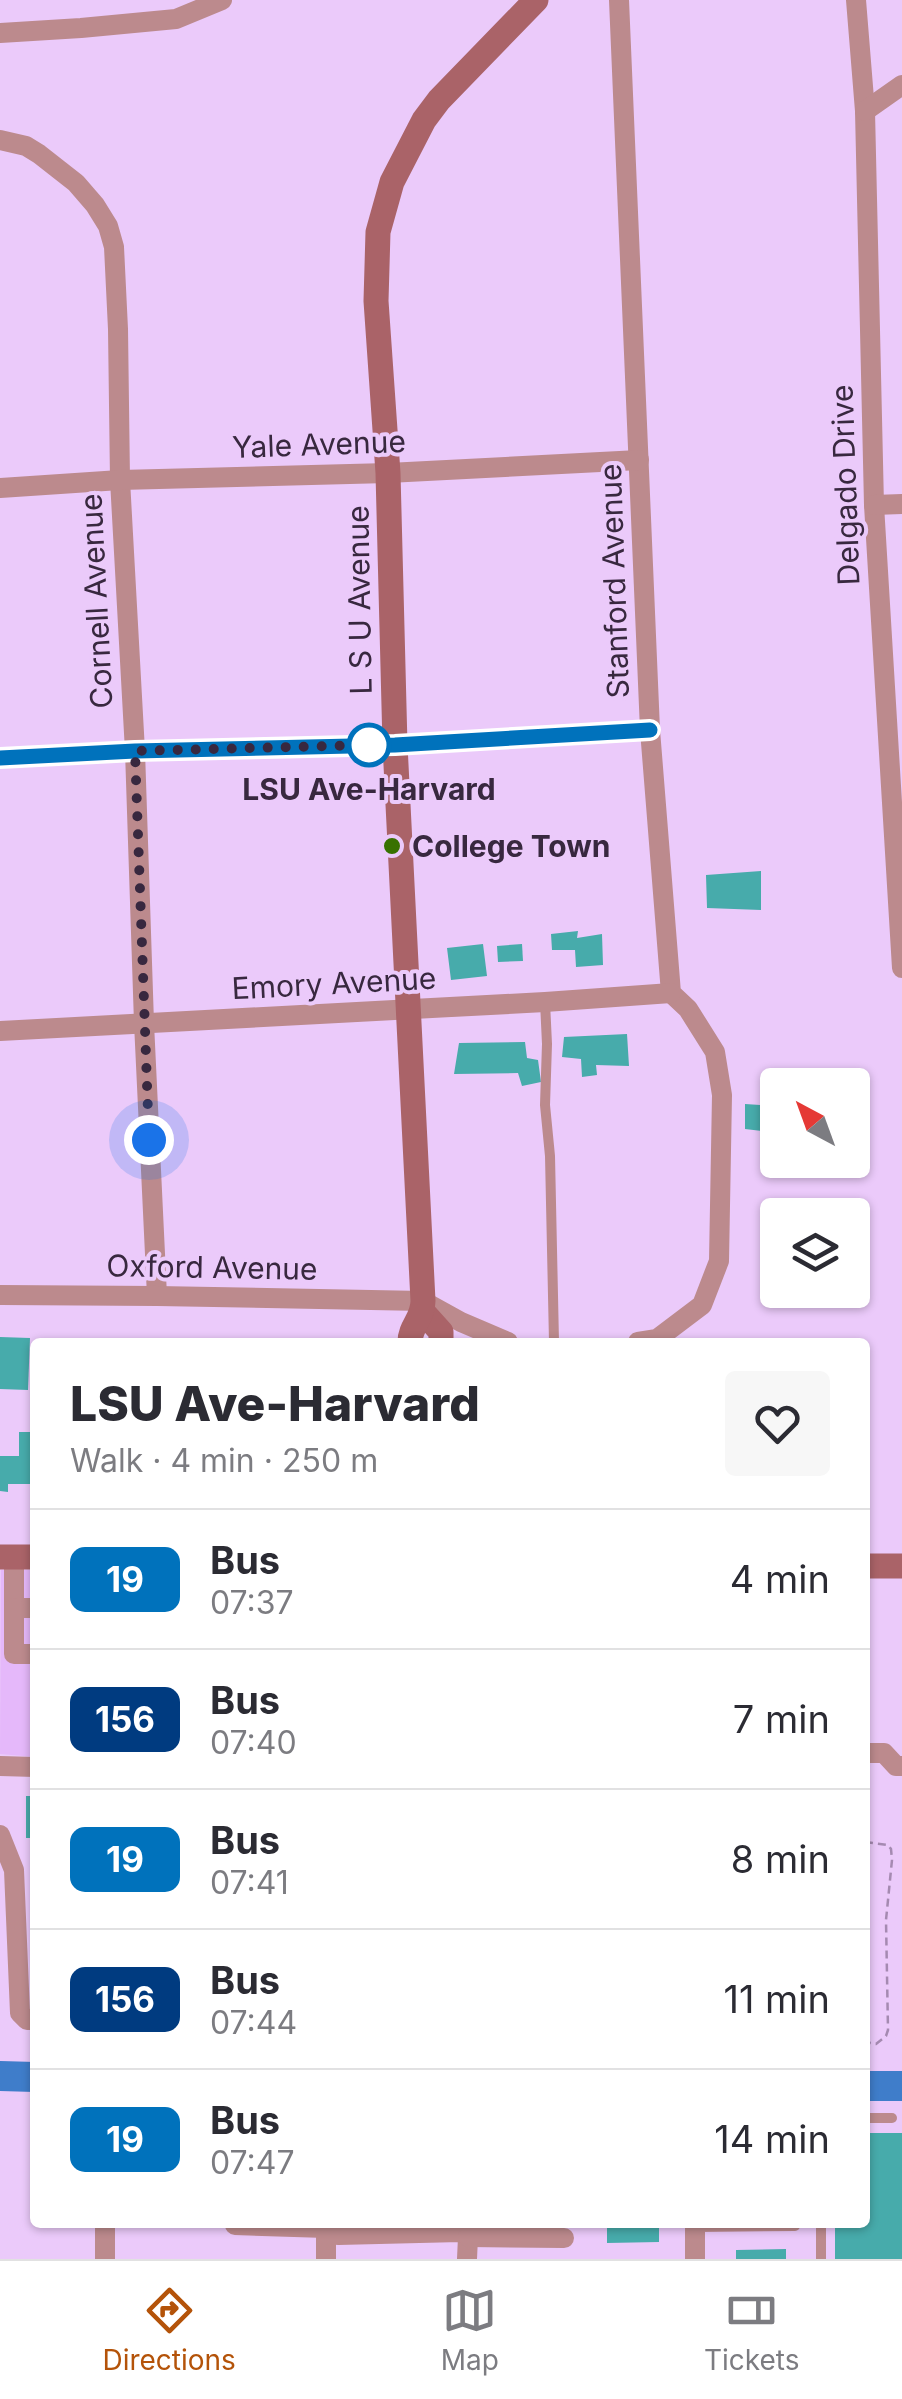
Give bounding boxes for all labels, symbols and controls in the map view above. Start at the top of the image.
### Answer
street label: Delgado Drive [824,384,866,586]
street label: Yale Avenue [232,423,406,465]
street label: Stanford Avenue [592,463,636,699]
street label: Cornell Avenue [72,493,120,709]
street label: L S U Avenue [339,505,379,695]
marker: LSU Ave-Harvard [348,724,390,766]
place label: LSU Ave-Harvard [242,771,496,807]
place label: College Town [412,828,611,864]
marker: College Town [381,835,403,857]
street label: Emory Avenue [231,960,437,1006]
north arrow [760,1068,870,1178]
map controls [760,1068,870,1308]
your location [124,1115,174,1165]
button: layers [760,1198,870,1308]
street label: Oxford Avenue [106,1247,318,1287]
button: heart [725,1371,830,1476]
text: LSU Ave-Harvard [70,1374,480,1433]
text: Walk · 4 min · 250 m [70,1441,378,1480]
text: Bus [210,1537,280,1583]
text: 4 min [730,1556,830,1602]
text: 19 [106,1558,144,1600]
text: 07:37 [210,1583,294,1622]
text: Bus [210,1677,280,1723]
text: 7 min [733,1696,830,1742]
text: 156 [95,1698,155,1740]
text: 07:40 [210,1723,297,1762]
text: Bus [210,1817,280,1863]
text: 8 min [731,1836,830,1882]
text: 19 [106,1838,144,1880]
text: 07:41 [210,1863,289,1902]
text: Bus [210,1957,280,2003]
text: 11 min [723,1976,830,2022]
text: 156 [95,1978,155,2020]
text: 07:44 [210,2003,297,2042]
text: Bus [210,2097,280,2143]
text: 14 min [714,2116,830,2162]
text: 19 [106,2118,144,2160]
text: 07:47 [210,2143,295,2182]
tab: Directions [102,2283,236,2377]
tab: Map [441,2283,499,2377]
tab: Tickets [704,2283,800,2377]

